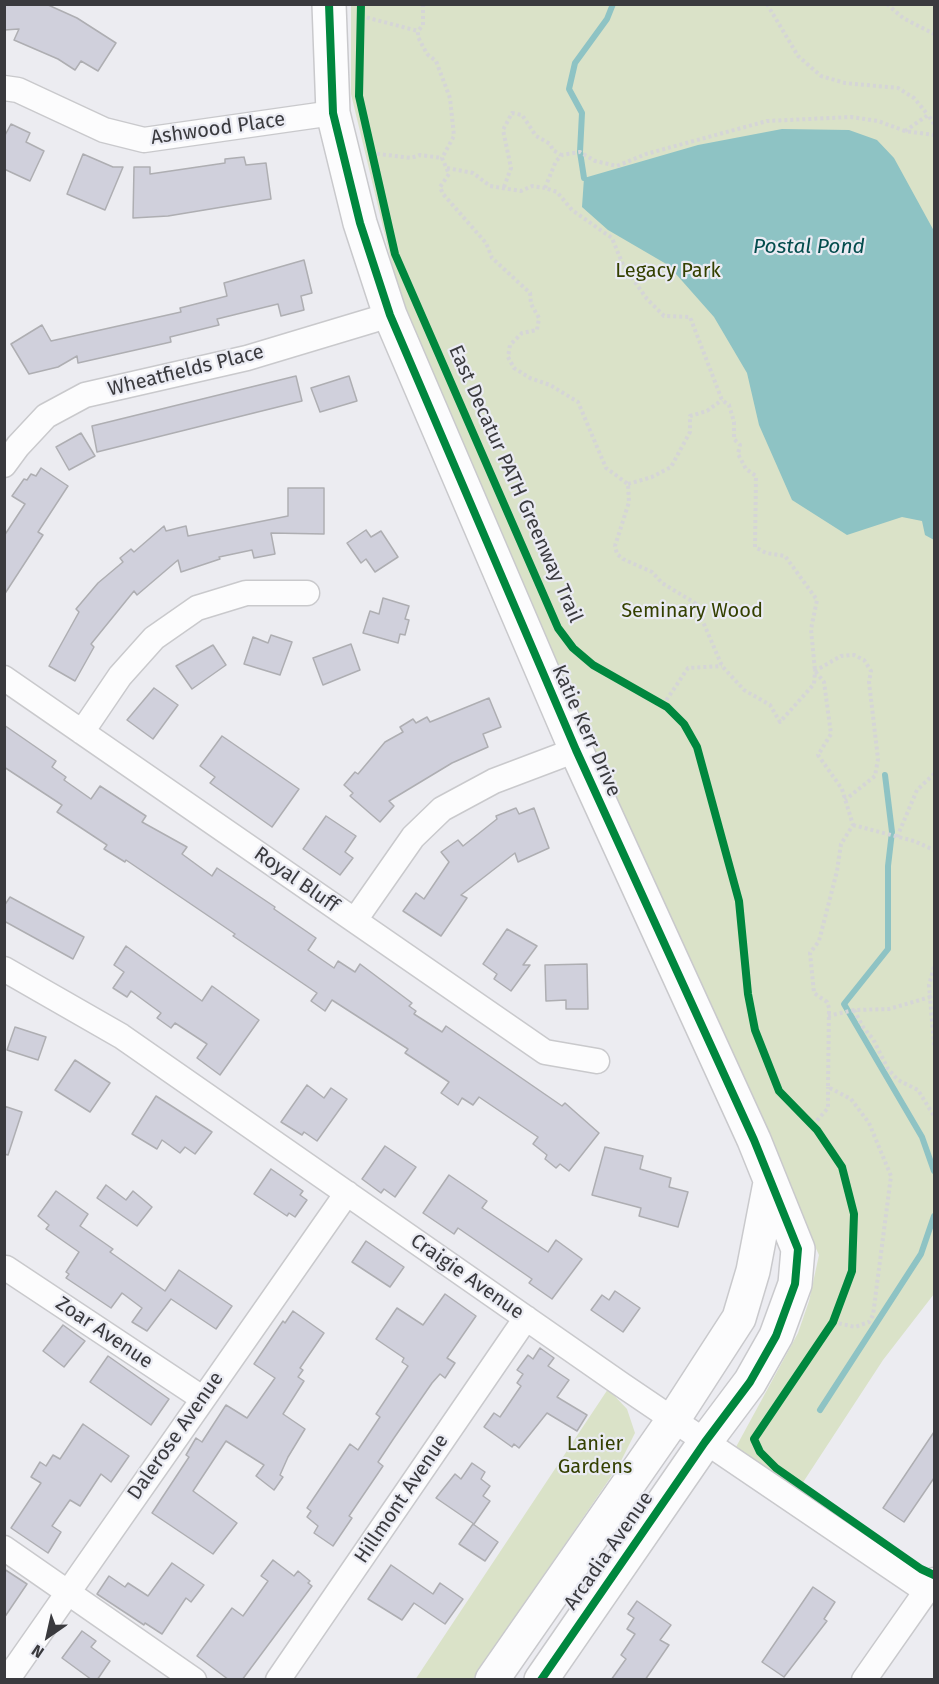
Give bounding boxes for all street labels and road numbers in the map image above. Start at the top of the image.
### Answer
street label: Ashwood Place [149,108,287,150]
street label: Wheatfields Place [106,340,266,402]
street label: East Decatur PATH Greenway Trail [443,342,587,626]
street label: Katie Kerr Drive [546,661,626,801]
street label: Royal Bluff [249,842,343,918]
street label: Craigie Avenue [406,1229,528,1325]
street label: Zoar Avenue [51,1292,157,1374]
street label: Dalerose Avenue [123,1367,229,1505]
street label: Hillmont Avenue [350,1430,454,1568]
street label: Arcadia Avenue [559,1487,659,1615]

